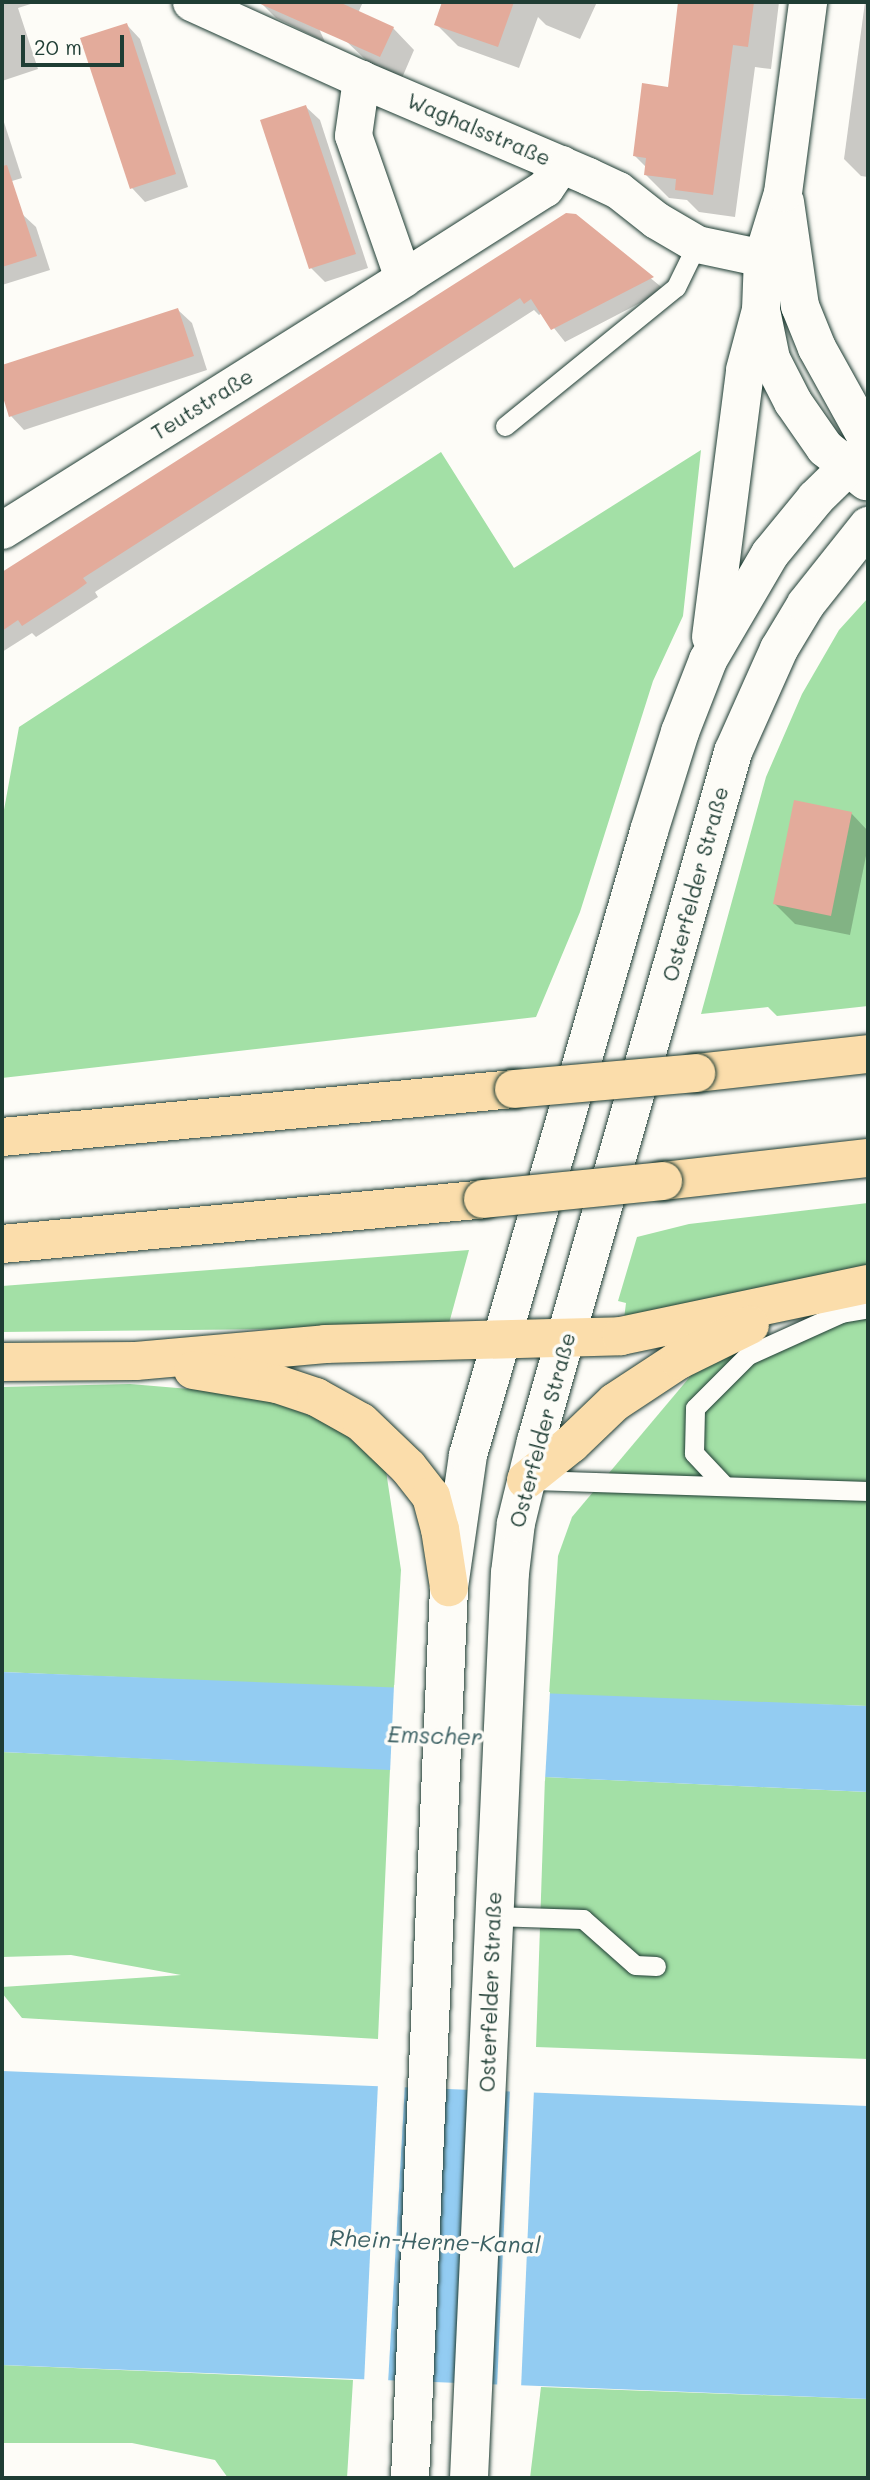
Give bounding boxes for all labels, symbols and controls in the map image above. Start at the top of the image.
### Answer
scale bar [24,21,128,65]
text: 20 m [34,33,82,60]
street label: Waghalsstraße [403,87,555,171]
street label: Teutstraße [147,363,257,445]
street label: Osterfelder Straße [657,784,733,984]
street label: Osterfelder Straße [504,1330,580,1530]
water label: Emscher [387,1720,483,1750]
street label: Osterfelder Straße [474,1891,506,2093]
water label: Rhein-Herne-Kanal [329,2224,541,2258]

